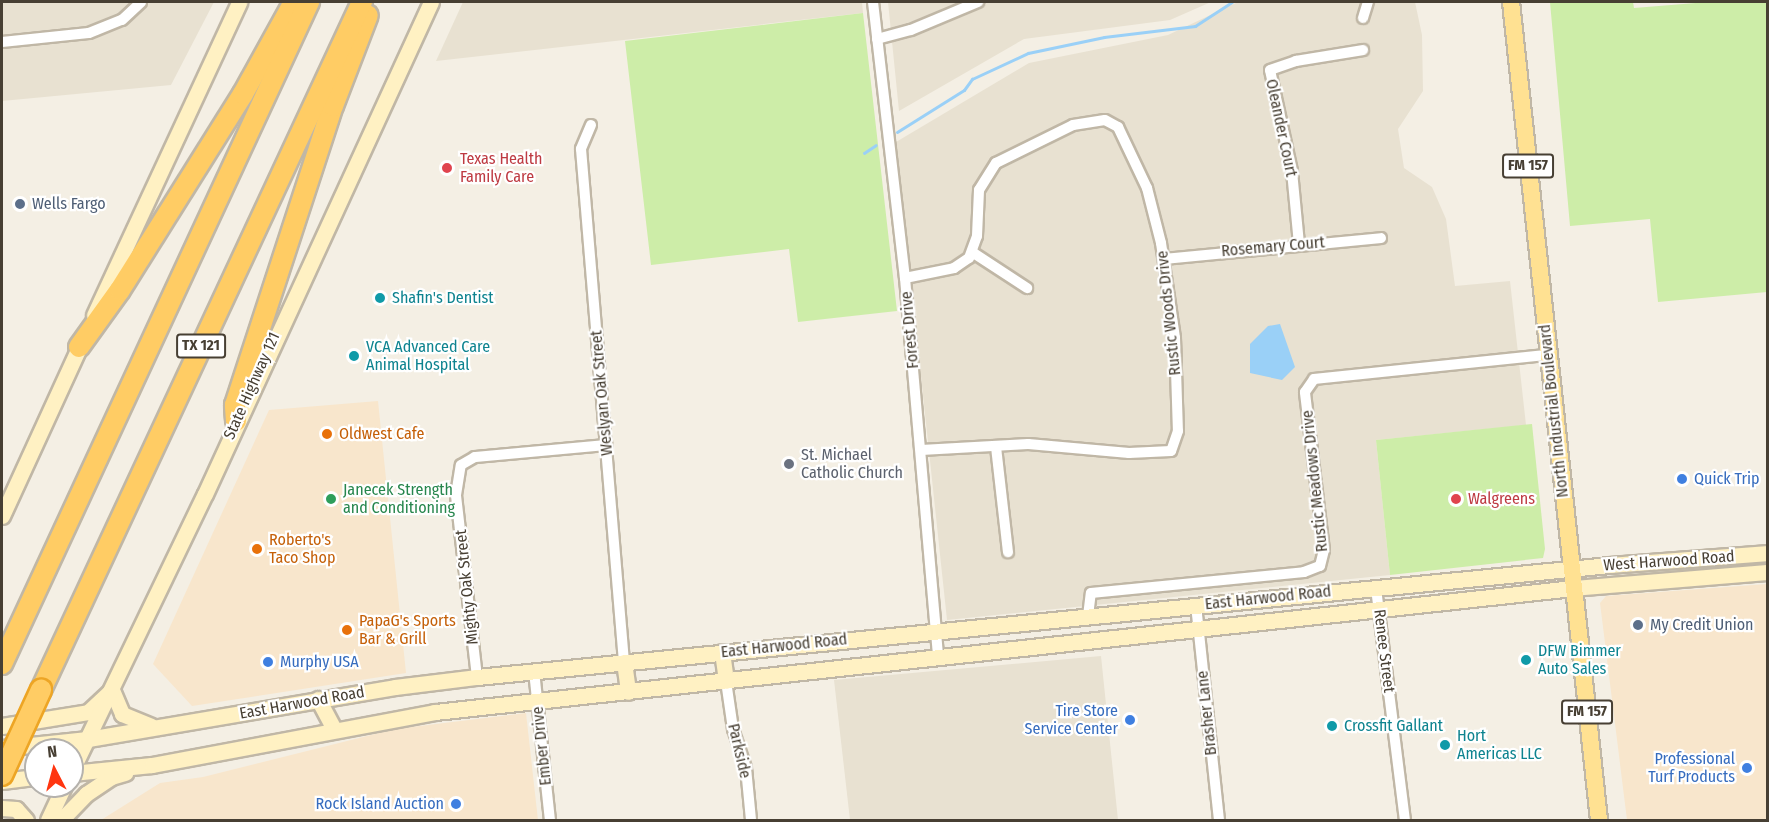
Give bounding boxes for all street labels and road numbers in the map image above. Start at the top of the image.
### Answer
street label: Oleander Court [1261,77,1301,179]
road number: FM 157 [1501,154,1555,178]
street label: Rosemary Court [1221,233,1325,261]
street label: Rustic Woods Drive [1153,250,1185,376]
street label: Forest Drive [897,291,923,369]
street label: North Industrial Boulevard [1535,323,1573,499]
street label: State Highway 121 [220,329,284,443]
street label: Weslyan Oak Street [587,329,617,457]
road number: TX 121 [176,334,226,358]
street label: Rustic Meadows Drive [1298,409,1332,553]
street label: Mighty Oak Street [451,528,483,646]
street label: West Harwood Road [1603,547,1735,575]
street label: East Harwood Road [1204,582,1332,614]
street label: Renee Street [1369,608,1399,694]
street label: East Harwood Road [720,630,848,662]
street label: Brasher Lane [1193,670,1221,756]
street label: East Harwood Road [238,683,366,723]
road number: FM 157 [1560,700,1614,724]
street label: Ember Drive [528,706,556,786]
street label: Parkside [723,722,755,780]

